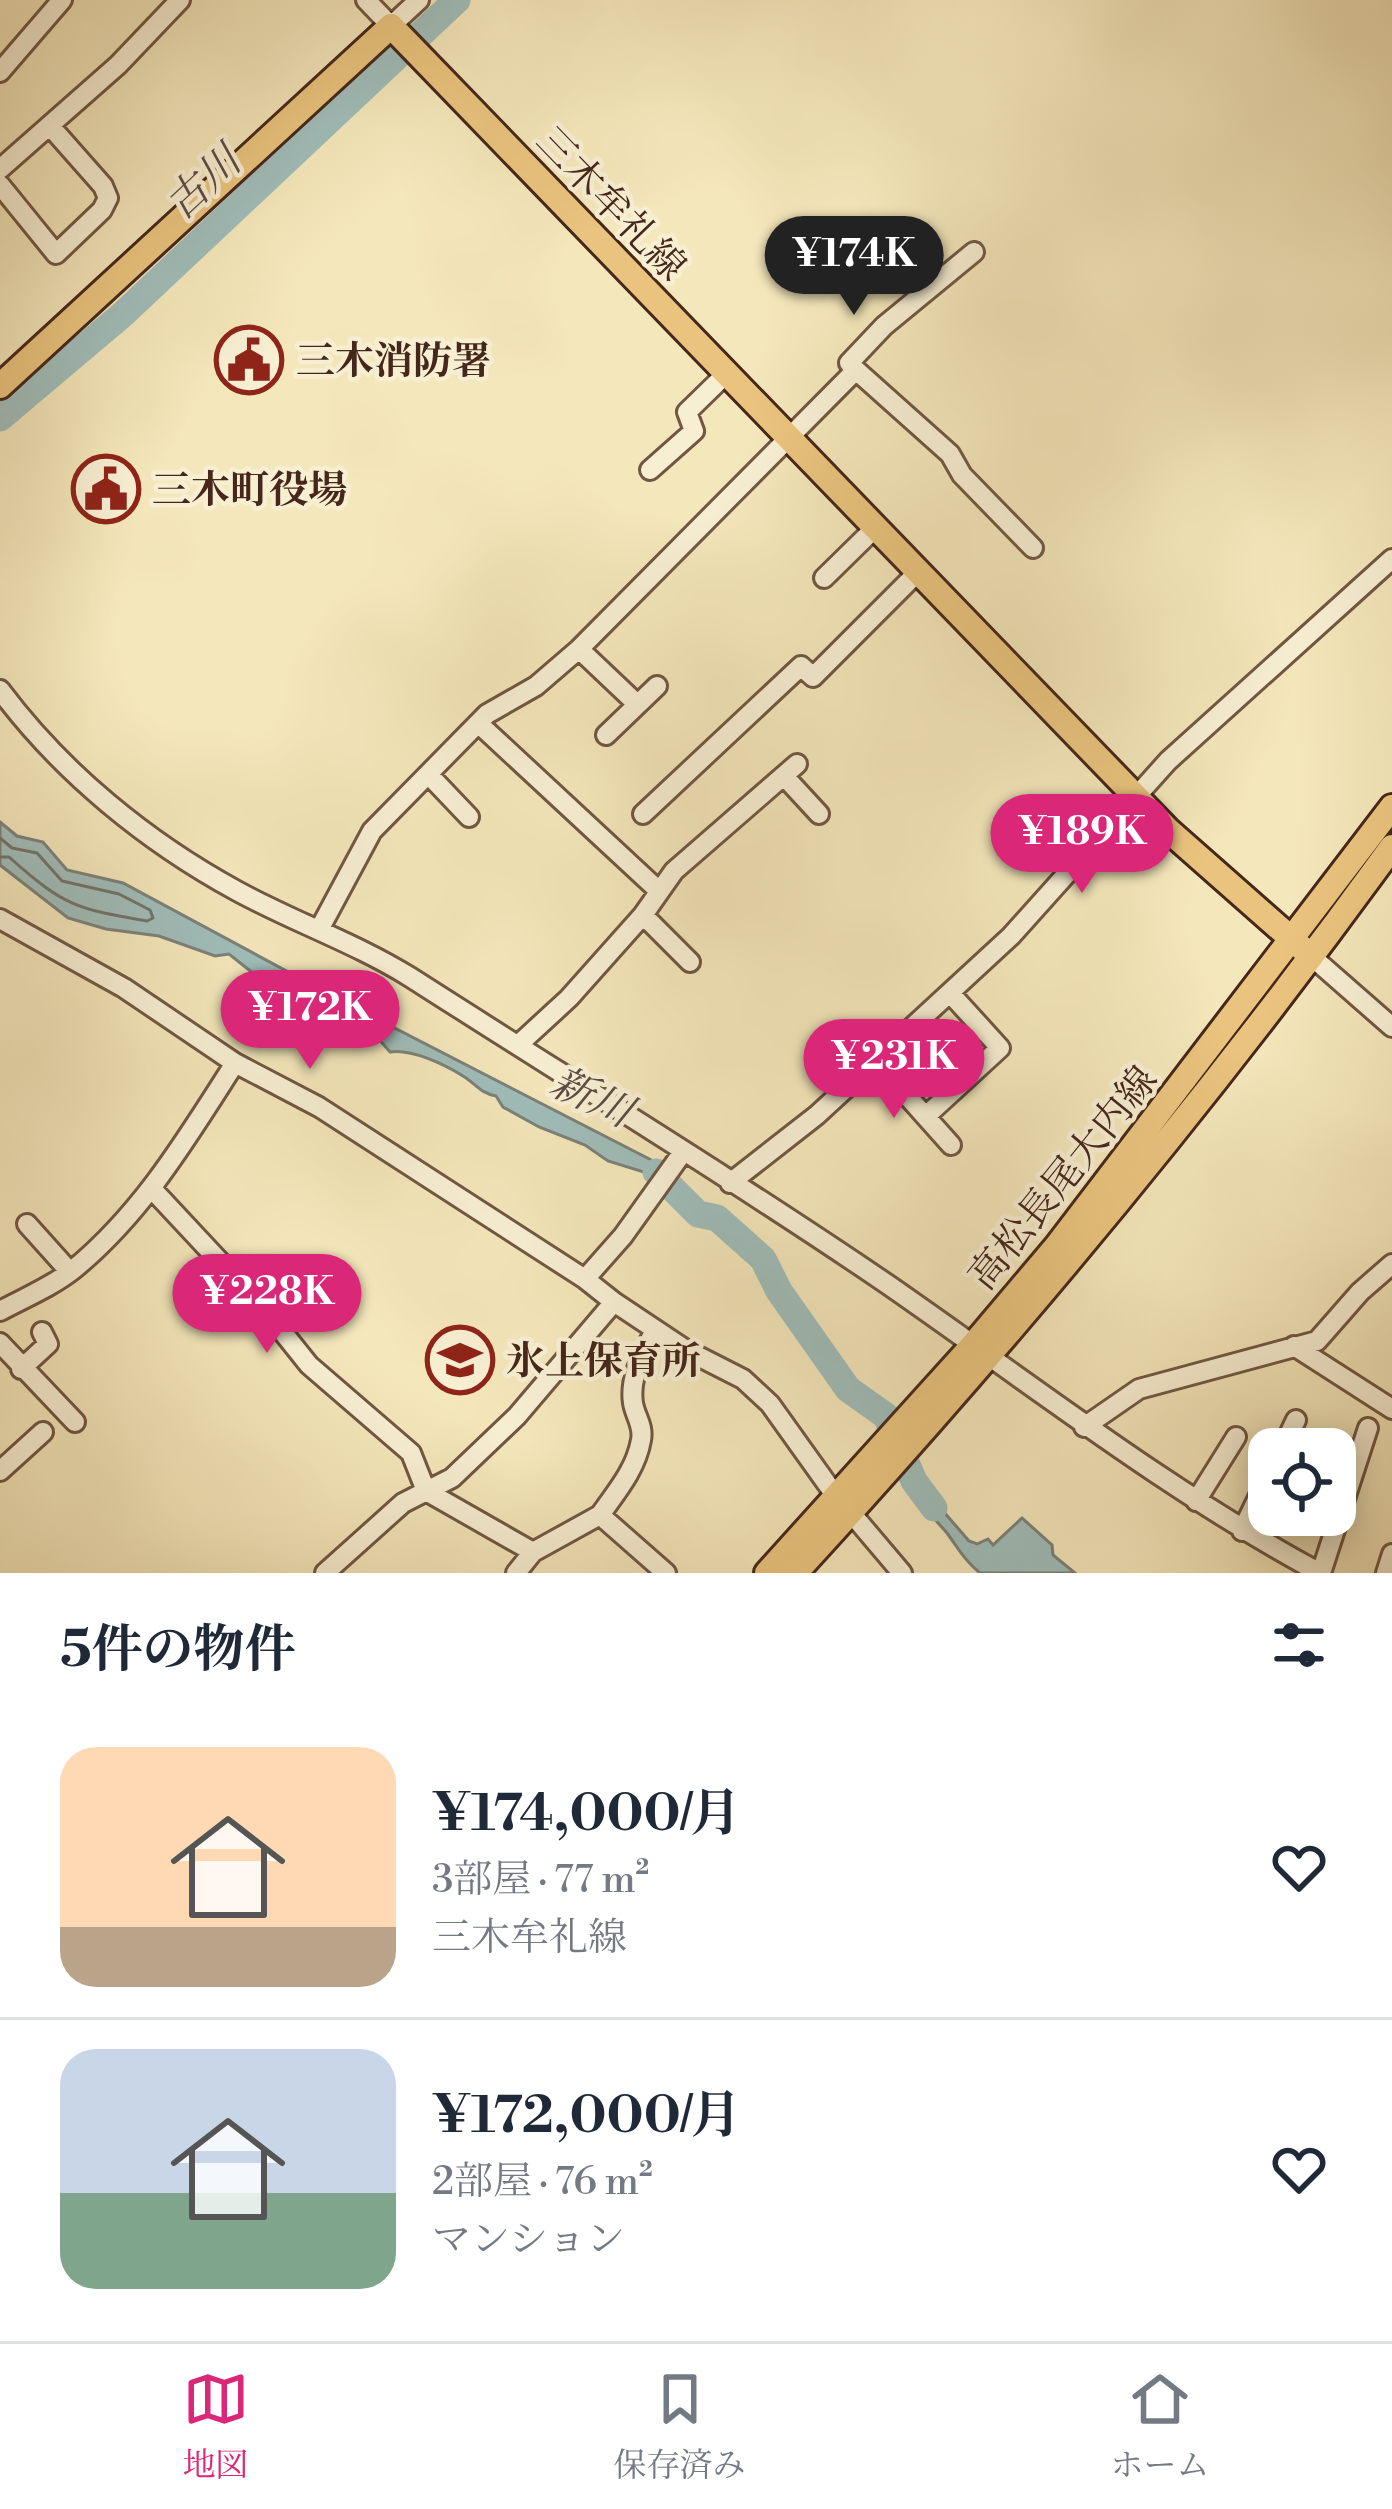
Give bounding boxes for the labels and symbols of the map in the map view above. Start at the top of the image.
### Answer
street label: 三木牟礼線 [525,118,696,292]
water label: 古川 [155,133,255,232]
pin: ¥174K [770,216,938,318]
public building icon: 三木消防署 [214,325,284,395]
place label: 三木消防署 [296,338,491,387]
public building icon: 三木町役場 [71,454,141,524]
place label: 三木町役場 [152,467,347,516]
pin: ¥189K [998,794,1166,896]
pin: ¥172K [226,970,394,1072]
pin: ¥231K [810,1019,978,1121]
water label: 新川 [542,1056,644,1142]
street label: 高松長尾大内線 [959,1057,1169,1300]
pin: ¥228K [183,1254,351,1356]
school or university icon: 氷上保育所 [425,1325,495,1395]
place label: 氷上保育所 [506,1338,701,1387]

